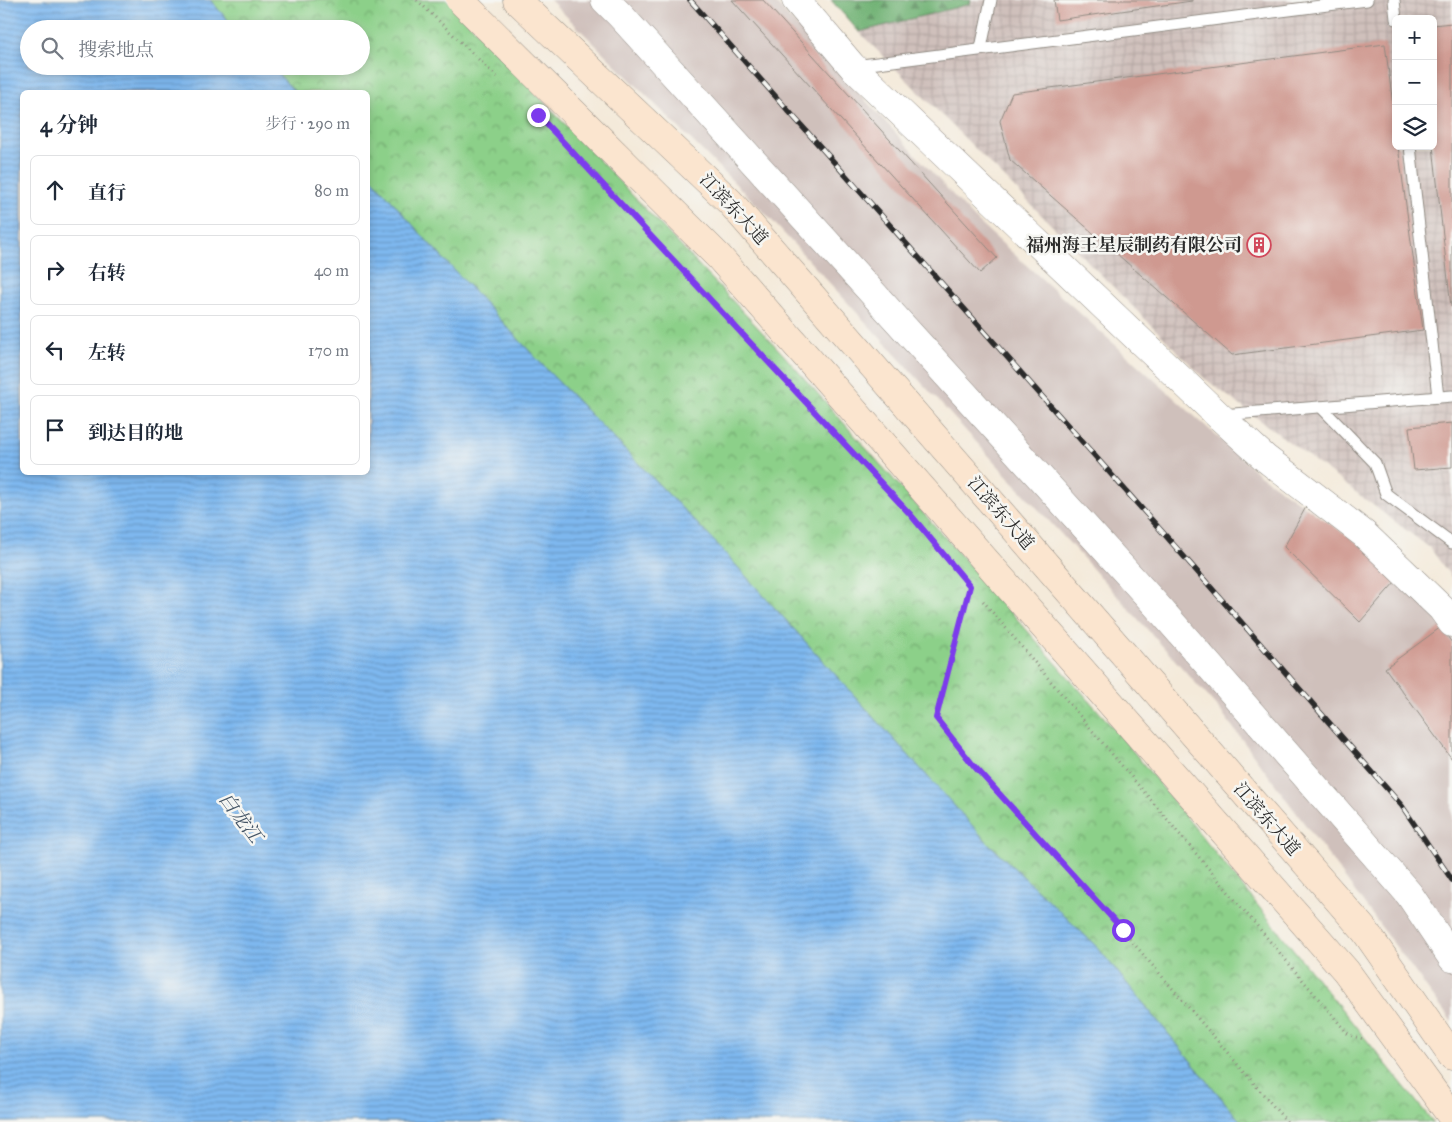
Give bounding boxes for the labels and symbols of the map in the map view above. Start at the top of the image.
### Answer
route end [527,104,550,127]
street label: 江滨东大道 [695,169,773,249]
building icon: 福州海王星辰制药有限公司 [1246,232,1272,258]
place label: 福州海王星辰制药有限公司 [1026,234,1242,256]
street label: 江滨东大道 [963,472,1039,554]
street label: 江滨东大道 [1229,778,1305,860]
water label: 白龙江 [214,788,269,849]
route start [1112,919,1135,942]

